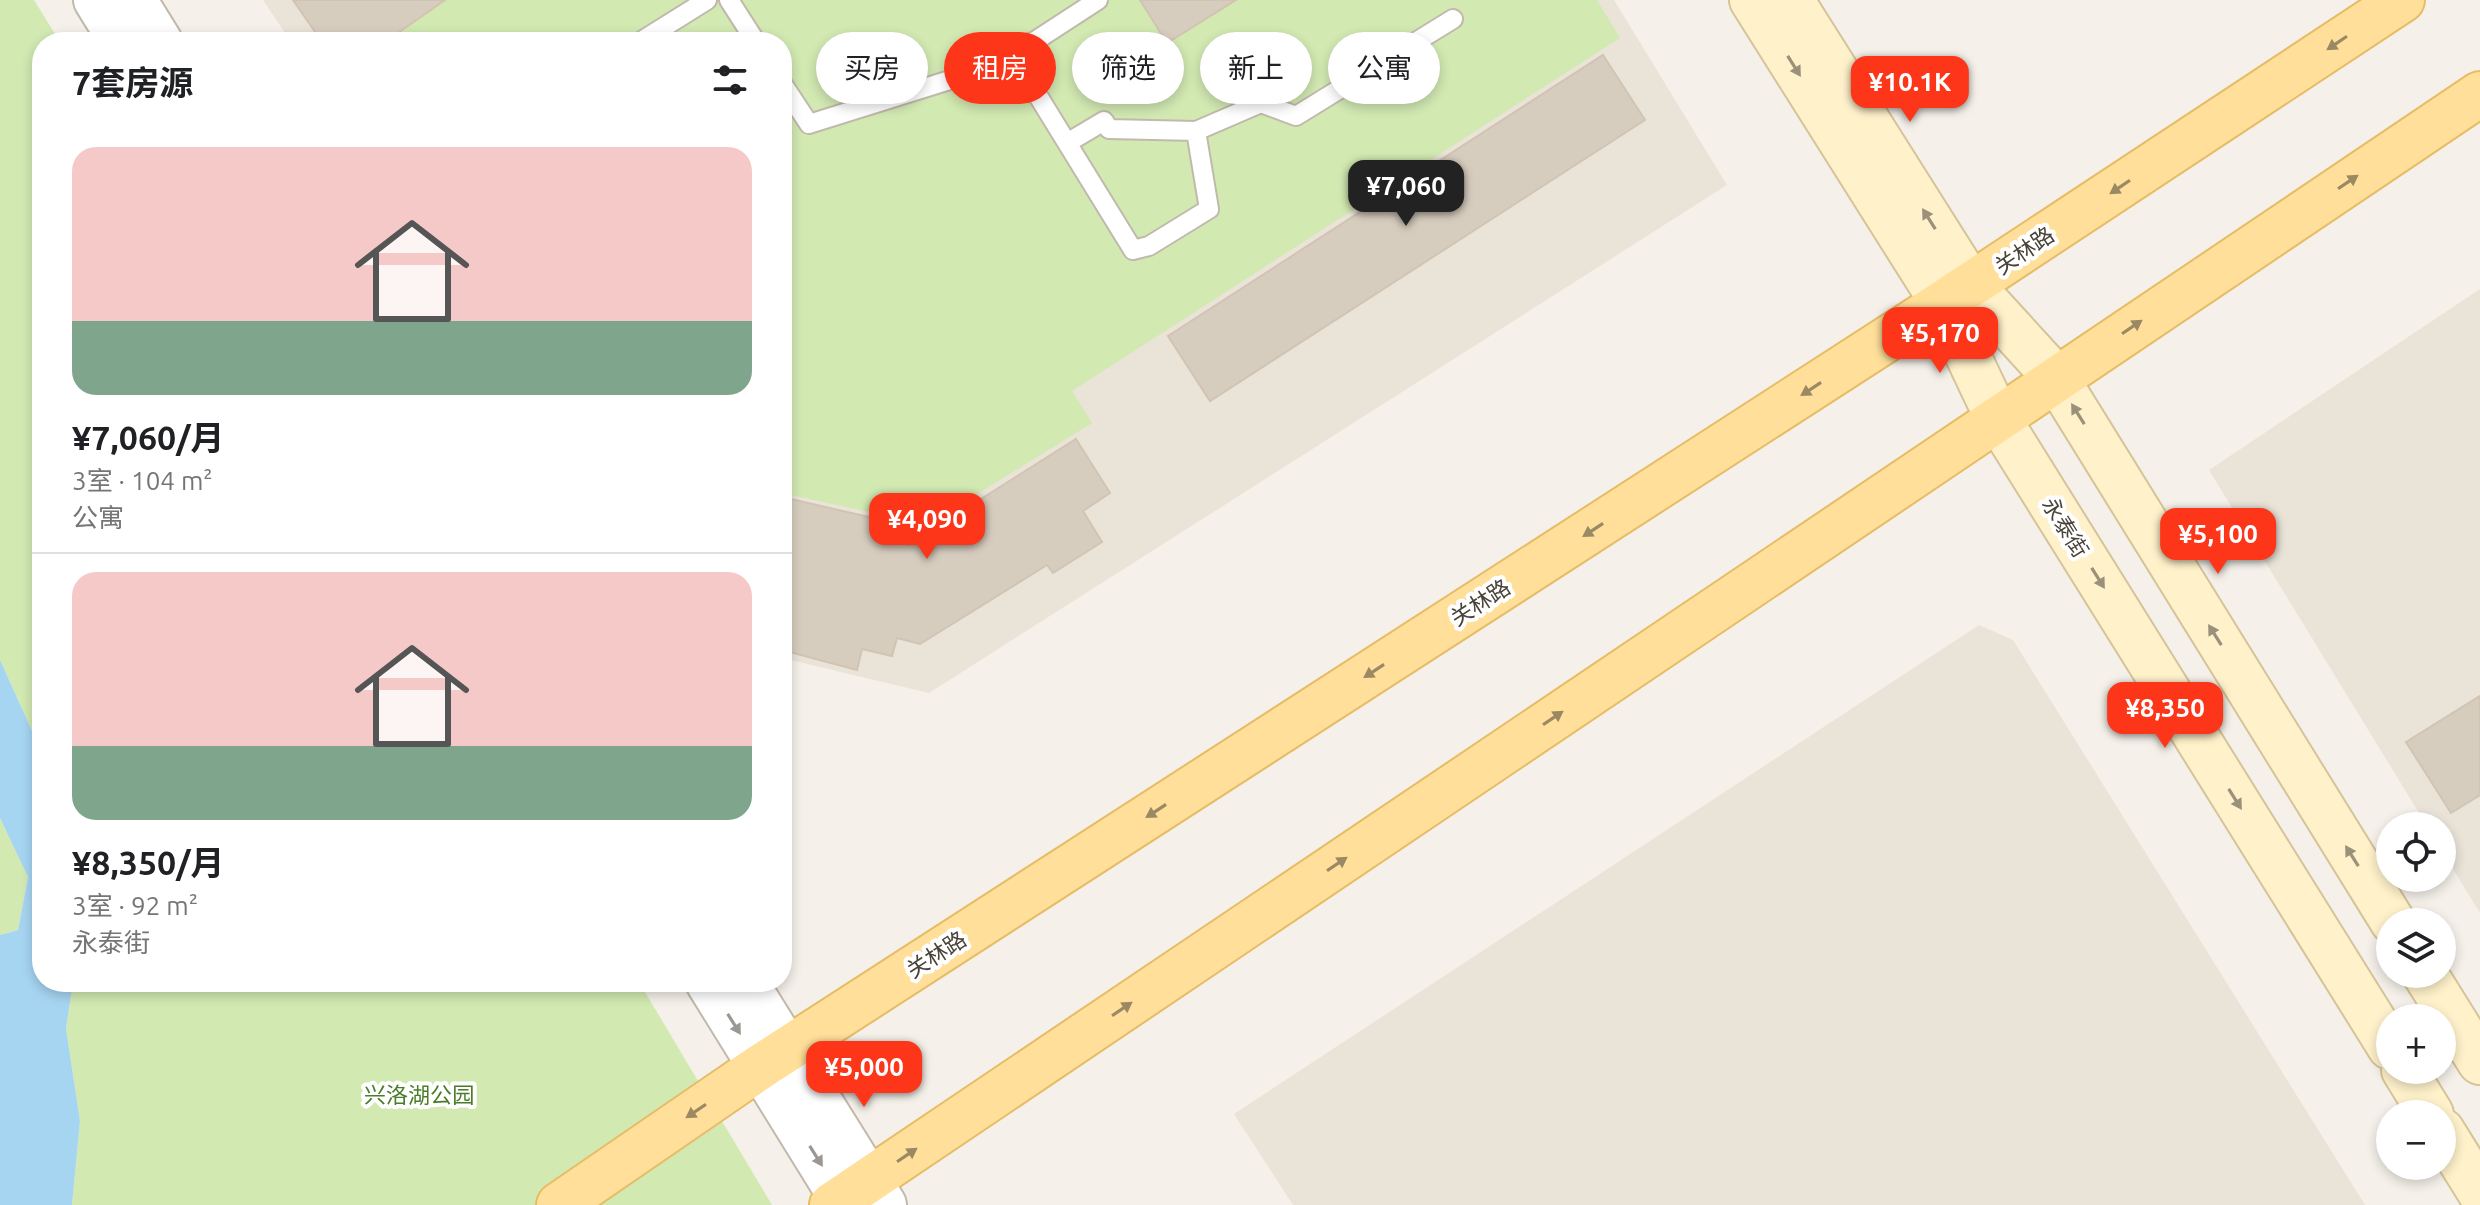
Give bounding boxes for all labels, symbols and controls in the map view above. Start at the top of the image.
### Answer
chip: 买房 [816,32,928,104]
chip: 租房 [944,32,1056,104]
chip: 筛选 [1072,32,1184,104]
chip: 新上 [1200,32,1312,104]
chip: 公寓 [1328,32,1440,104]
one-way arrow [2326,35,2347,50]
one-way arrow [1786,55,1800,77]
pin: ¥10.1K [1845,56,1975,124]
icon: filters [708,58,752,102]
text: 7套房源 [72,63,193,101]
text: ¥10.1K [1869,67,1951,96]
pin: ¥7,060 [1341,160,1471,228]
text: ¥7,060 [1366,171,1446,200]
one-way arrow [2337,176,2359,190]
one-way arrow [2109,179,2130,194]
icon: home [340,199,484,343]
one-way arrow [1923,208,1937,230]
street label: 关林路 [1990,221,2058,279]
pin: ¥5,170 [1875,307,2005,375]
text: ¥5,170 [1900,318,1980,347]
one-way arrow [2121,320,2142,335]
one-way arrow [1801,381,1822,396]
one-way arrow [2071,403,2085,425]
text: ¥7,060/月 [72,418,225,456]
text: 3室 · 104 m² [72,466,213,495]
street label: 永泰街 [2038,492,2094,562]
pin: ¥4,090 [862,493,992,561]
text: 公寓 [72,503,124,532]
text: ¥4,090 [887,504,967,533]
pin: ¥5,100 [2153,508,2283,576]
text: ¥5,100 [2178,519,2258,548]
one-way arrow [1582,522,1604,536]
one-way arrow [2090,567,2104,589]
street label: 关林路 [1446,574,1514,630]
icon: home [340,624,484,768]
one-way arrow [2208,624,2222,646]
one-way arrow [1364,663,1385,678]
pin: ¥8,350 [2100,682,2230,750]
text: ¥8,350 [2125,693,2205,722]
one-way arrow [1542,711,1563,726]
one-way arrow [2228,788,2242,810]
one-way arrow [1145,804,1167,818]
map controls [2376,812,2456,1180]
button: locate [2376,812,2456,892]
text: ¥8,350/月 [72,843,225,881]
one-way arrow [2345,845,2359,867]
one-way arrow [1327,856,1348,871]
text: 3室 · 92 m² [72,891,198,920]
button: layers [2376,908,2456,988]
street label: 关林路 [902,926,970,982]
text: 永泰街 [72,928,150,957]
one-way arrow [1111,1002,1133,1017]
button: + [2376,1004,2456,1084]
one-way arrow [727,1013,741,1035]
pin: ¥5,000 [799,1041,929,1109]
text: ¥5,000 [824,1052,904,1081]
park label: 兴洛湖公园 [364,1082,474,1107]
button: − [2376,1100,2456,1180]
one-way arrow [685,1103,707,1118]
one-way arrow [808,1145,822,1167]
one-way arrow [896,1148,917,1163]

